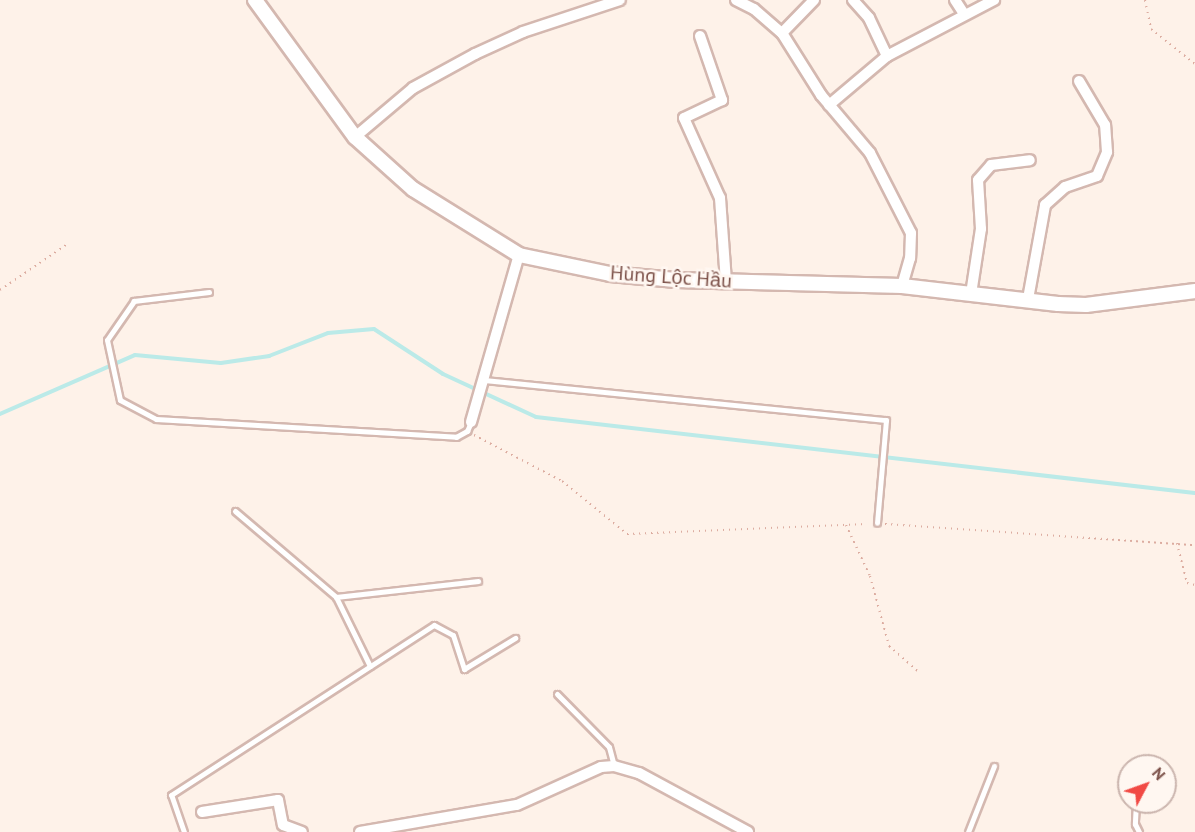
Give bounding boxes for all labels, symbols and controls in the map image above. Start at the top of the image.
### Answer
street label: Hùng Lộc Hầu [609,261,733,293]
north arrow [1117,754,1177,814]
text: N [1148,763,1170,784]

